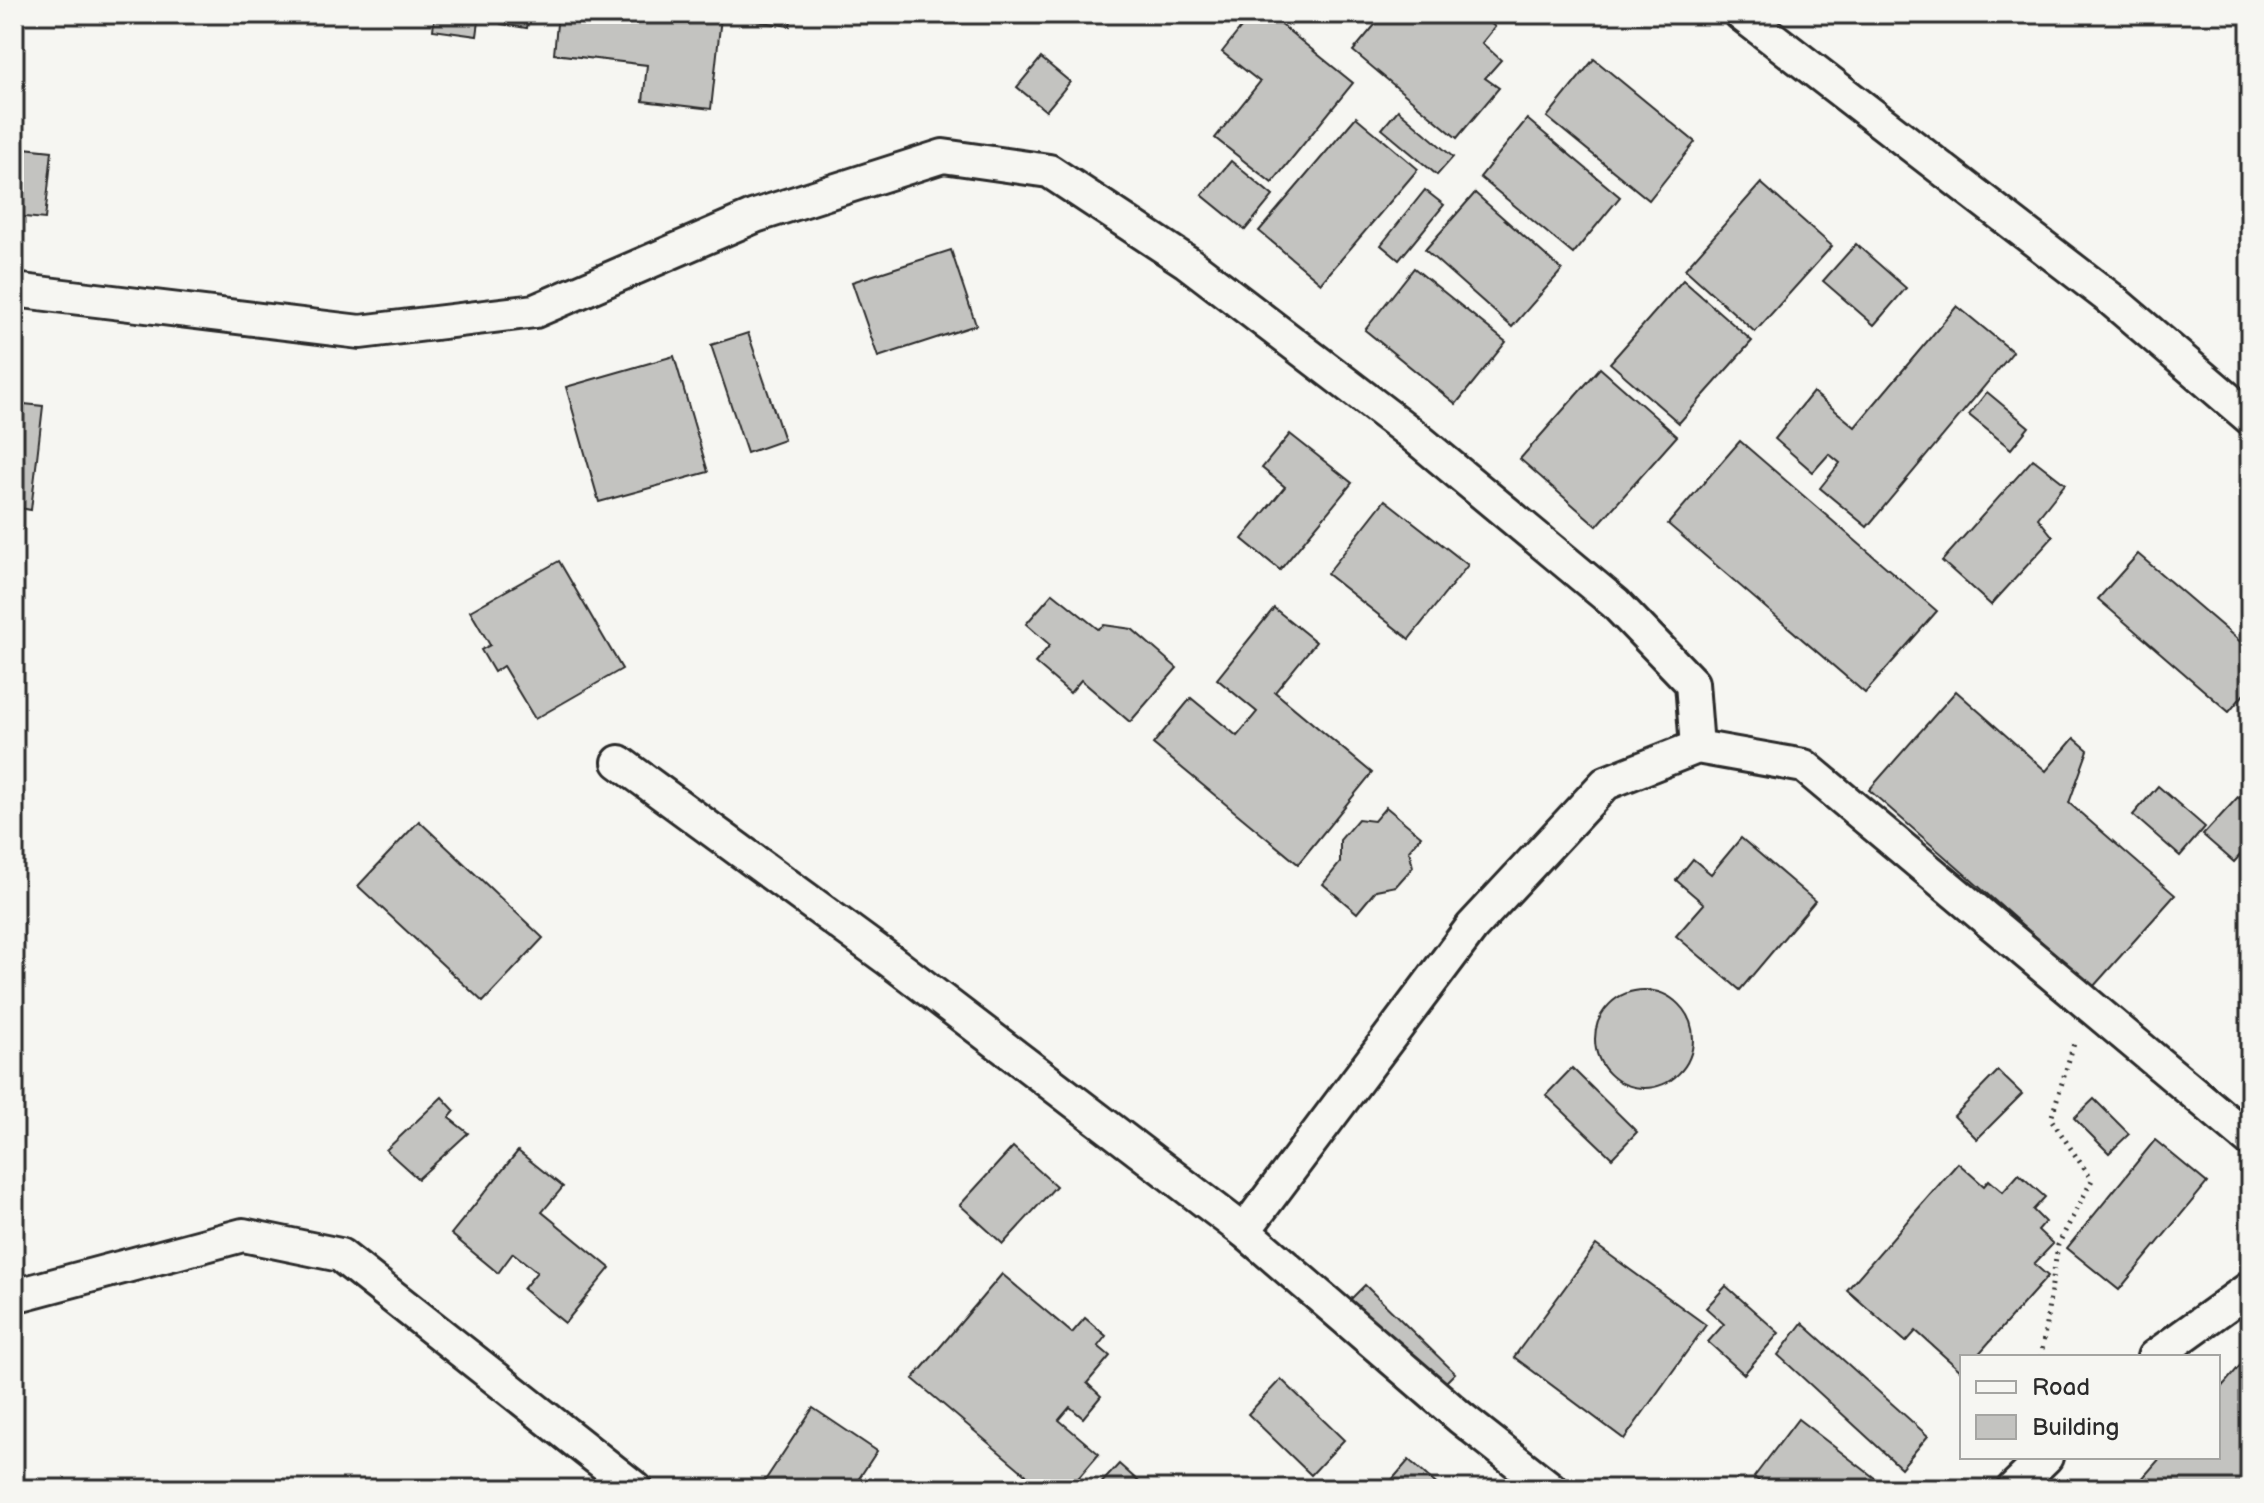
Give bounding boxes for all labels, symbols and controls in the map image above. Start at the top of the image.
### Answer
legend [1960,1355,2220,1459]
text: Road [2032,1373,2090,1402]
text: Building [2032,1413,2119,1442]

